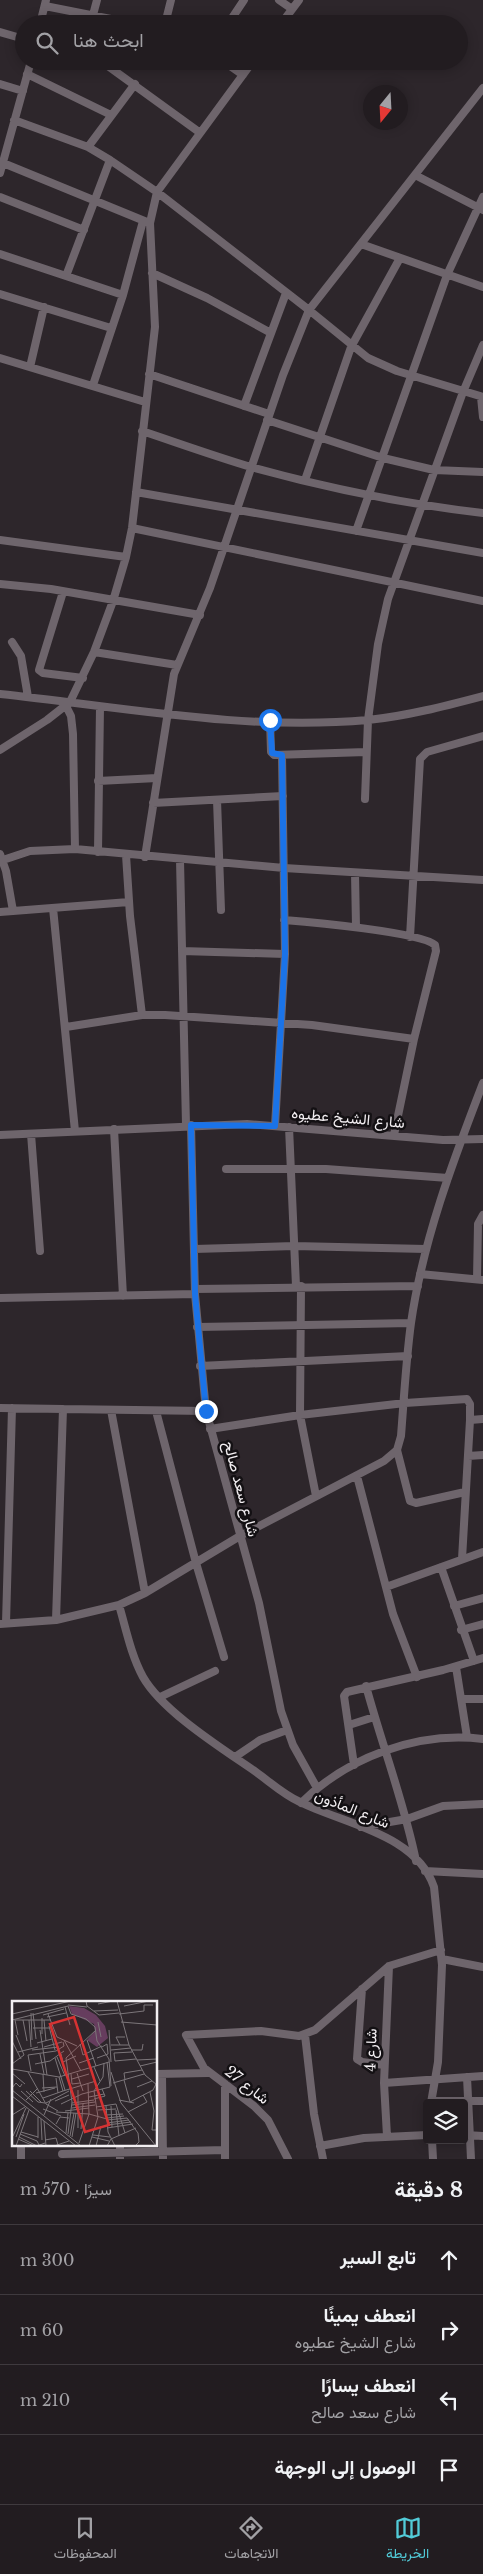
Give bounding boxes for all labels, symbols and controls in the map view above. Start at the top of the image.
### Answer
search box [15,15,468,70]
icon: search [33,29,61,57]
text: ابحث هنا [73,29,144,52]
north arrow [363,85,408,130]
route start [259,709,282,732]
street label: شارع الشيخ عطيوه [290,1103,406,1134]
route end [195,1400,218,1423]
street label: شارع سعد صالح [218,1439,263,1539]
street label: شارع المأذون [311,1785,392,1834]
inset map [12,2001,158,2146]
street label: شارع 4 [360,2028,383,2072]
street label: شارع 27 [220,2061,273,2110]
map controls [423,2099,468,2144]
button: layers [423,2099,468,2144]
text: 8 دقيقة [395,2177,463,2203]
text: سيرًا · 570 m [20,2179,112,2199]
text: تابع السير [340,2246,416,2269]
icon: ahead [435,2246,463,2274]
text: 300 m [20,2250,74,2270]
text: انعطف يمينًا [323,2304,416,2327]
icon: right [435,2316,463,2344]
text: 60 m [20,2320,63,2340]
text: شارع الشيخ عطيوه [295,2332,416,2352]
text: انعطف يسارًا [321,2374,416,2397]
icon: left [435,2386,463,2414]
text: 210 m [20,2390,70,2410]
text: شارع سعد صالح [311,2402,416,2422]
text: الوصول إلى الوجهة [275,2456,416,2479]
icon: arrive [435,2456,463,2484]
tab: المحفوظات [54,2514,117,2566]
tab: الاتجاهات [224,2514,279,2566]
tab: الخريطة [386,2514,429,2566]

